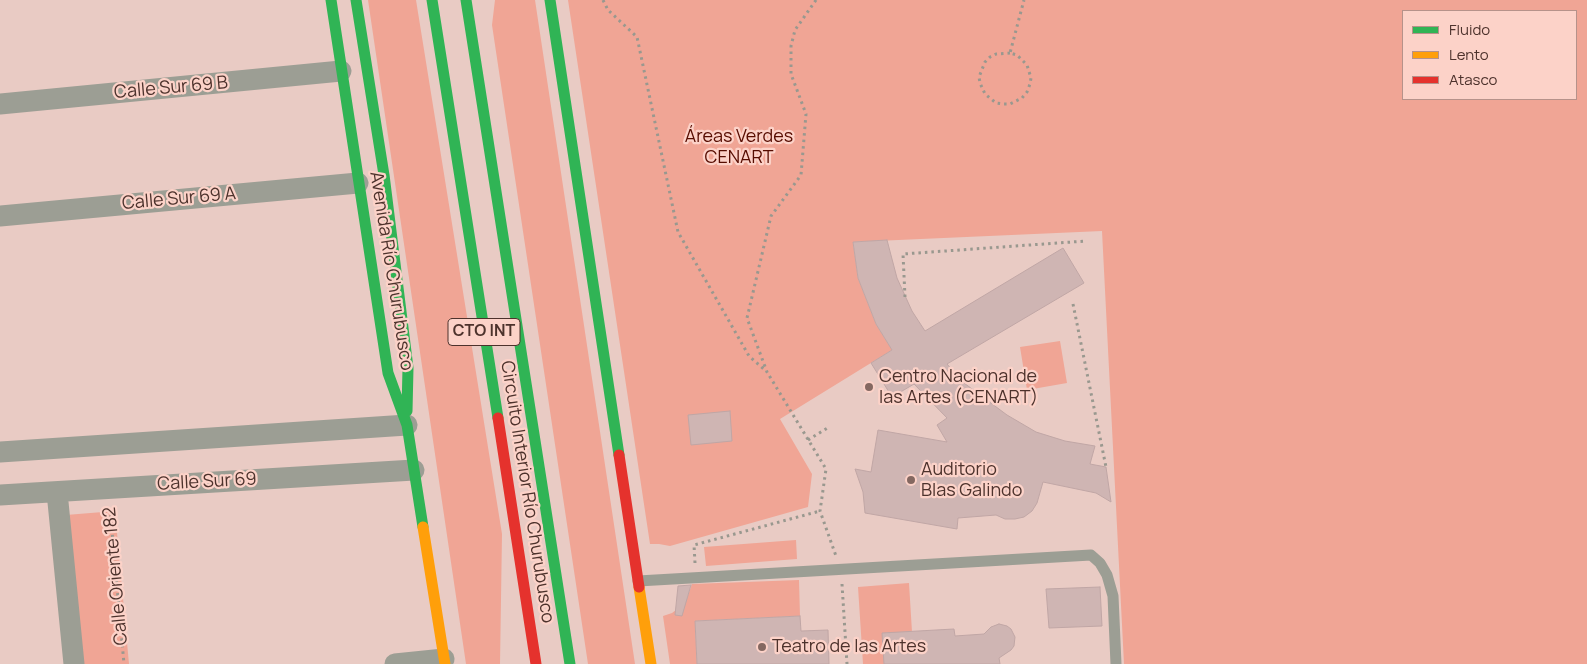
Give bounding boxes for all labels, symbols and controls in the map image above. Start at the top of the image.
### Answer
legend [1402,10,1577,100]
text: Fluido [1449,19,1490,40]
text: Lento [1449,44,1489,65]
text: Atasco [1449,69,1497,90]
street label: Calle Sur 69 B [113,72,229,104]
park label: Áreas Verdes CENART [685,126,793,168]
street label: Avenida Río Churubusco [365,170,417,372]
street label: Calle Sur 69 A [121,183,237,215]
road number: CTO INT [448,318,520,346]
street label: Circuito Interior Río Churubusco [496,359,558,625]
place label: Centro Nacional de las Artes (CENART) [879,366,1038,408]
marker: Centro Nacional de las Artes (CENART) [863,381,875,393]
place label: Auditorio Blas Galindo [921,459,1022,502]
street label: Calle Sur 69 [157,469,257,495]
marker: Auditorio Blas Galindo [905,474,917,486]
street label: Calle Oriente 182 [99,506,133,646]
place label: Teatro de las Artes [772,636,926,658]
marker: Teatro de las Artes [756,641,768,653]

